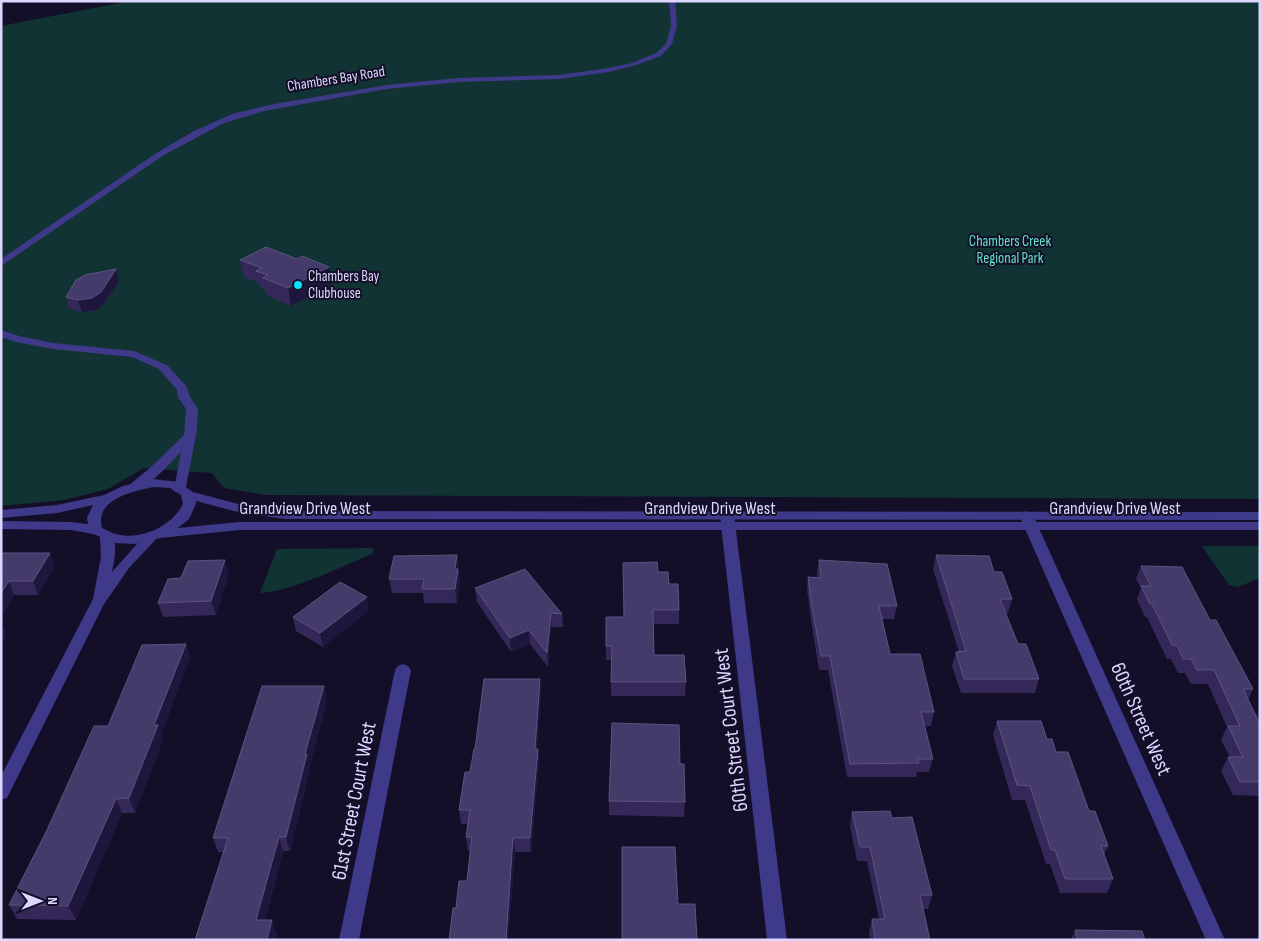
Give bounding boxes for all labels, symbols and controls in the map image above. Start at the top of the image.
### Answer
street label: Chambers Bay Road [286,62,386,96]
park label: Chambers Creek Regional Park [969,232,1051,268]
place label: Chambers Bay Clubhouse [308,267,380,303]
marker: Chambers Bay Clubhouse [292,279,304,291]
street label: Grandview Drive West [239,498,371,519]
street label: Grandview Drive West [644,498,776,519]
street label: Grandview Drive West [1049,498,1181,519]
street label: 60th Street Court West [709,647,753,813]
street label: 60th Street West [1105,659,1177,779]
street label: 61st Street Court West [326,720,382,882]
north arrow [15,876,65,926]
text: N [44,897,61,905]

